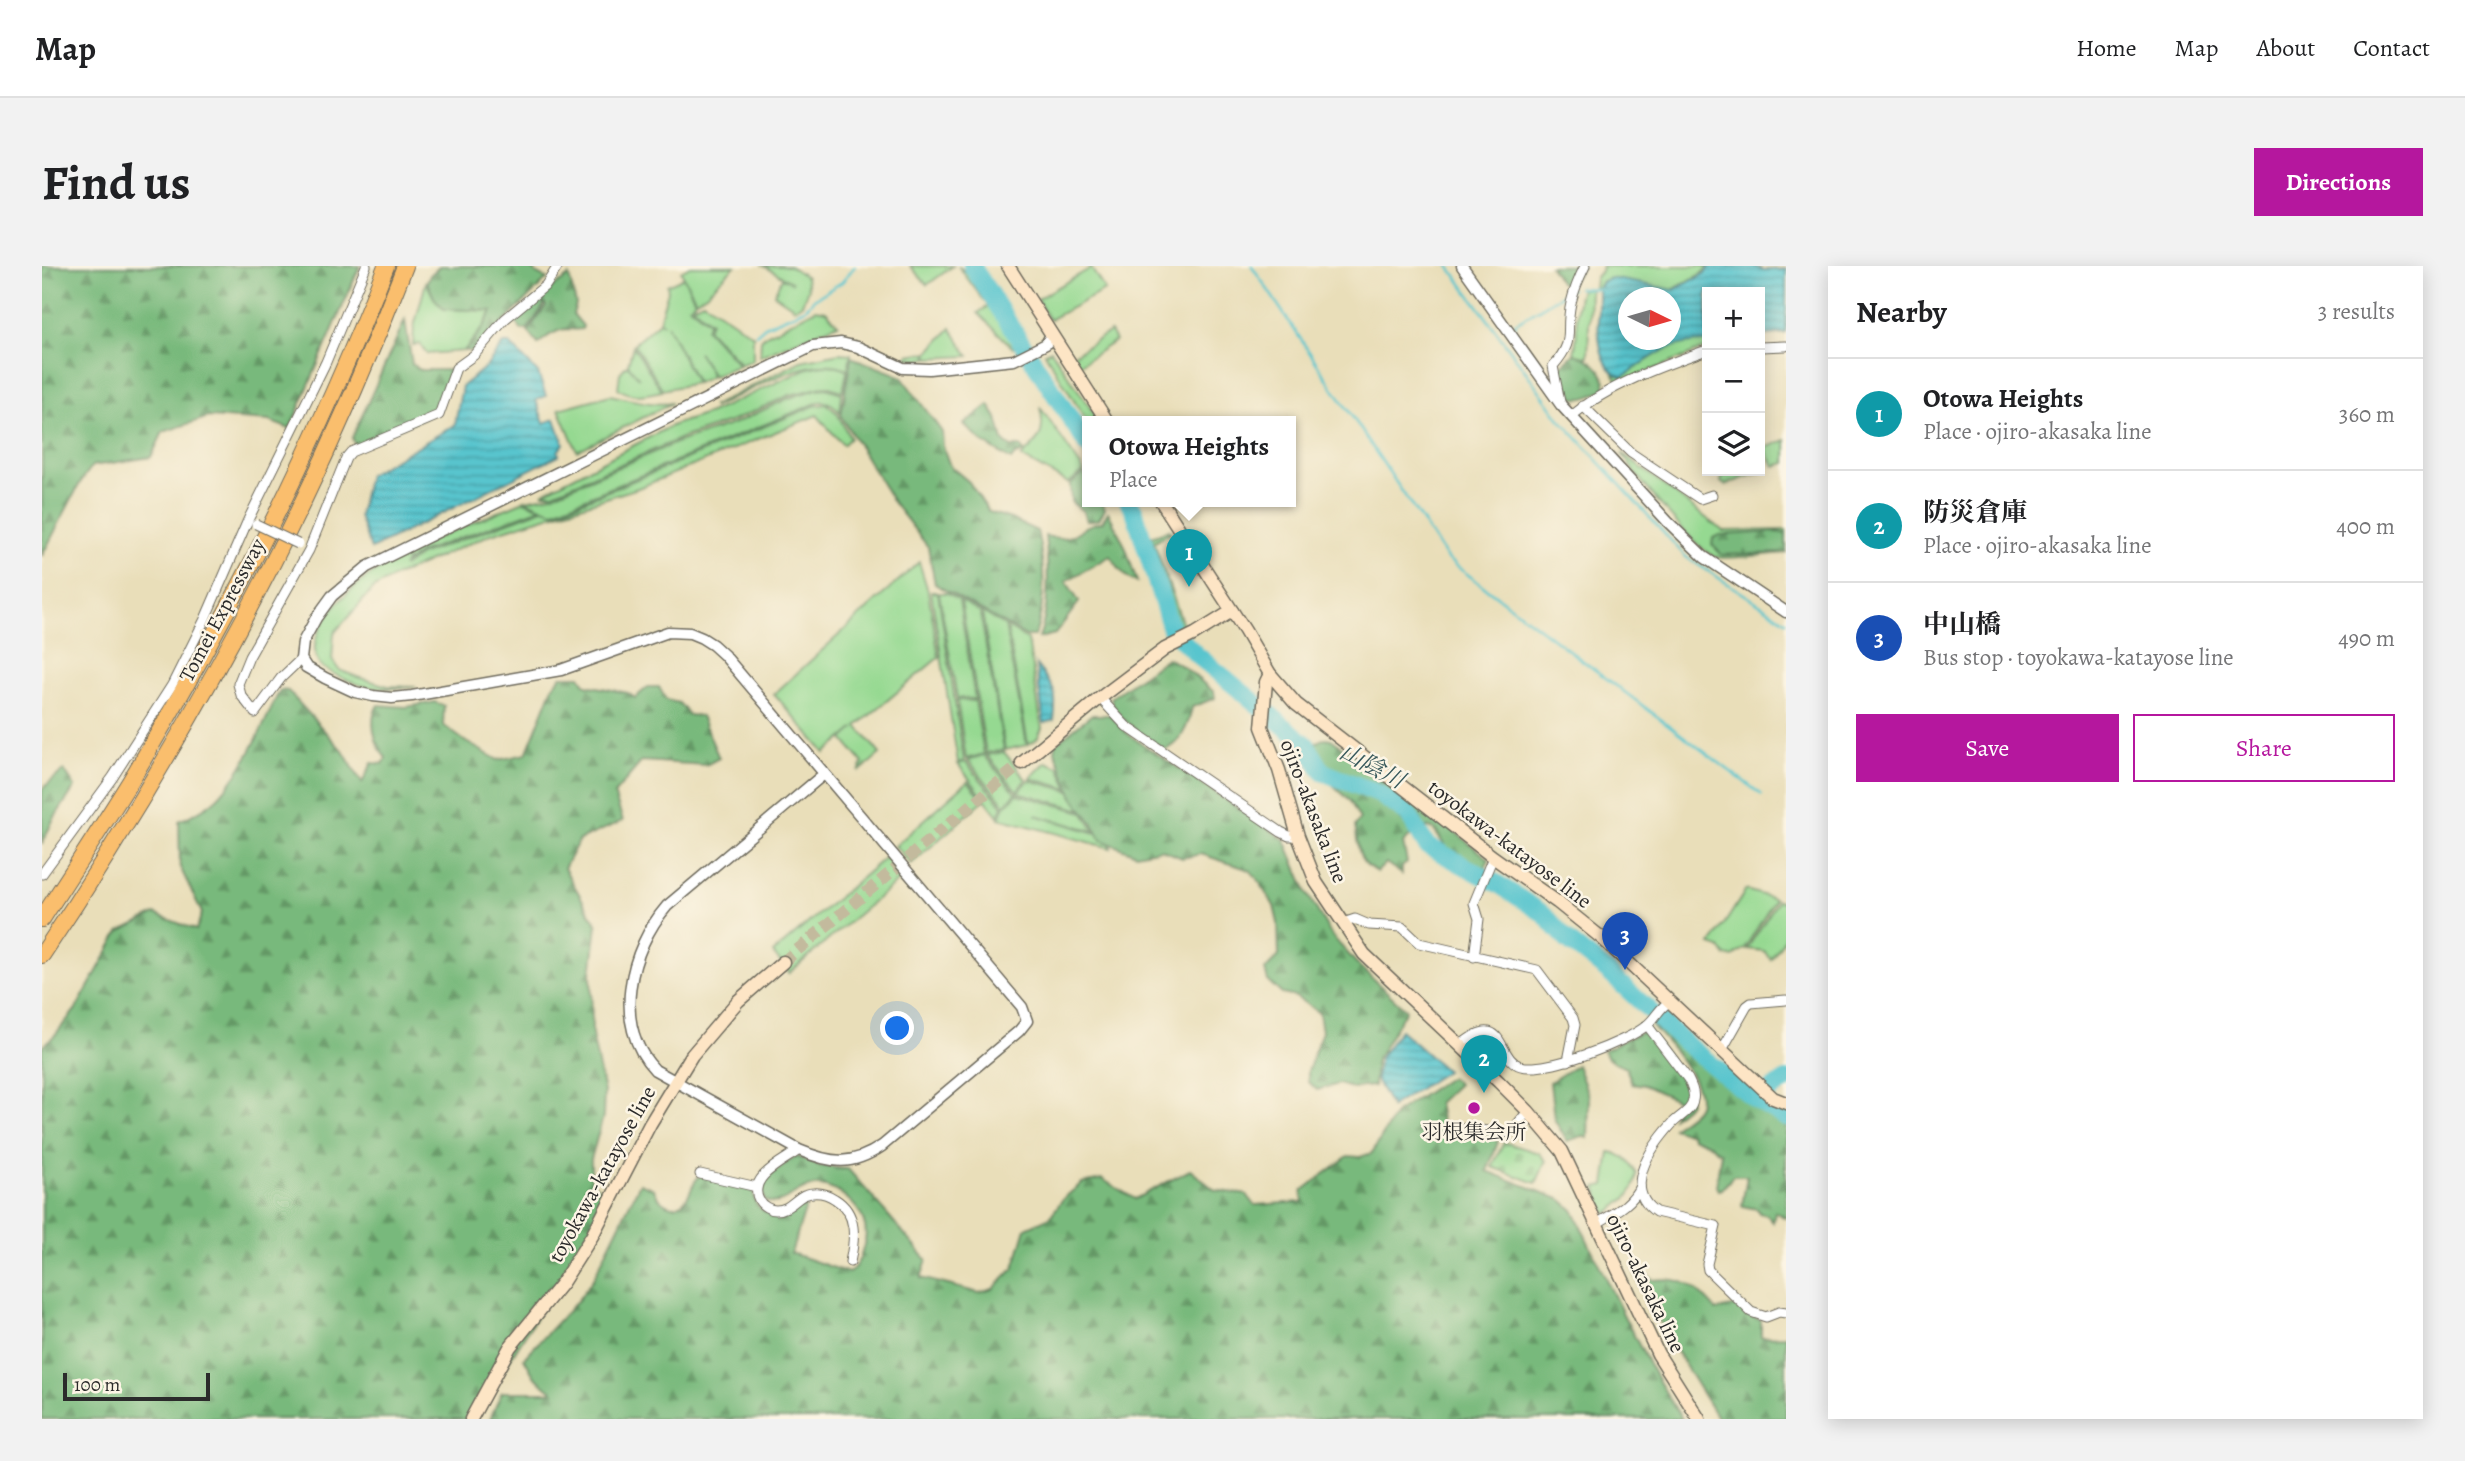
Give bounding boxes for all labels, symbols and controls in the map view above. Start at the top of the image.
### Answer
text: Map [35,26,96,71]
text: Home [2076,32,2137,64]
text: Map [2175,32,2219,64]
text: About [2257,32,2315,64]
text: Contact [2353,32,2430,64]
button: Directions [2254,148,2423,216]
text: Find us [42,149,190,216]
north arrow [1618,287,1681,350]
map controls [1702,287,1765,476]
button: + [1702,287,1765,350]
text: Nearby [1856,292,1947,332]
text: 3 results [2318,296,2395,327]
button: − [1702,350,1765,413]
text: Otowa Heights [1923,381,2083,416]
text: 1 [1875,399,1883,430]
text: 360 m [2339,399,2395,430]
button: layers [1702,413,1765,476]
popup [1082,416,1296,507]
text: Place · ojiro-akasaka line [1923,416,2151,447]
text: Otowa Heights [1109,429,1269,464]
text: Place [1109,464,1158,495]
text: 防災倉庫 [1923,495,2027,530]
text: 2 [1873,511,1885,542]
text: 400 m [2336,511,2395,542]
pin: 1 [1166,529,1212,587]
text: Place · ojiro-akasaka line [1923,530,2151,561]
street label: Tomei Expressway [172,533,272,687]
text: 中山橋 [1923,607,2001,642]
text: 3 [1874,623,1884,654]
text: 490 m [2338,623,2395,654]
text: Bus stop · toyokawa-katayose line [1923,642,2234,673]
button: Save [1856,714,2119,782]
button: Share [2133,714,2395,782]
street label: ojiro-akasaka line [1274,735,1354,887]
water label: 山陰川 [1334,736,1412,797]
street label: toyokawa-katayose line [1423,773,1597,915]
pin: 3 [1602,912,1648,970]
your location [880,1011,914,1045]
pin: 2 [1461,1035,1507,1093]
street label: toyokawa-katayose line [542,1081,662,1267]
marker: 羽根集会所 [1466,1100,1482,1116]
place label: 羽根集会所 [1422,1118,1527,1146]
street label: ojiro-akasaka line [1600,1209,1692,1357]
scale bar [63,1370,210,1402]
text: 100 m [74,1372,120,1398]

